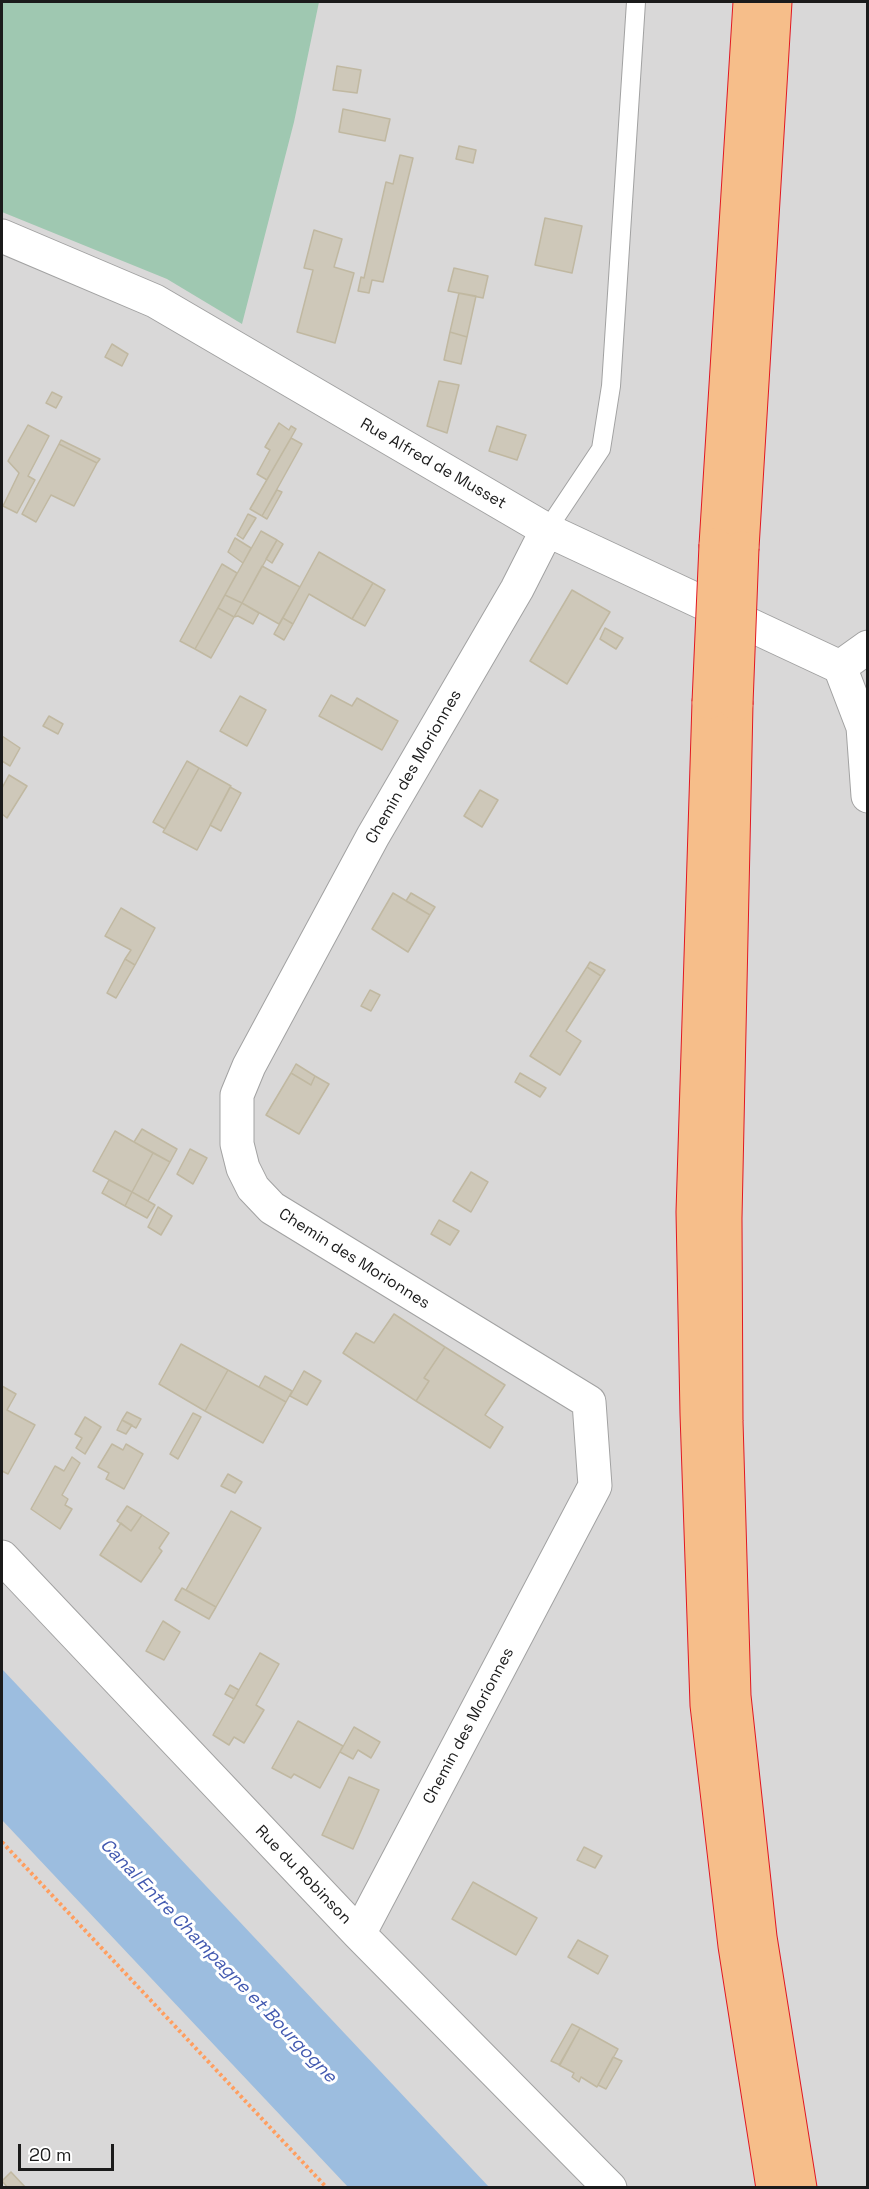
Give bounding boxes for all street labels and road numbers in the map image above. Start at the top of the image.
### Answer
street label: Rue Alfred de Musset [357,414,509,514]
street label: Chemin des Morionnes [362,687,466,847]
street label: Chemin des Morionnes [275,1205,433,1313]
street label: Chemin des Morionnes [420,1644,518,1808]
street label: Rue du Robinson [251,1822,355,1928]

